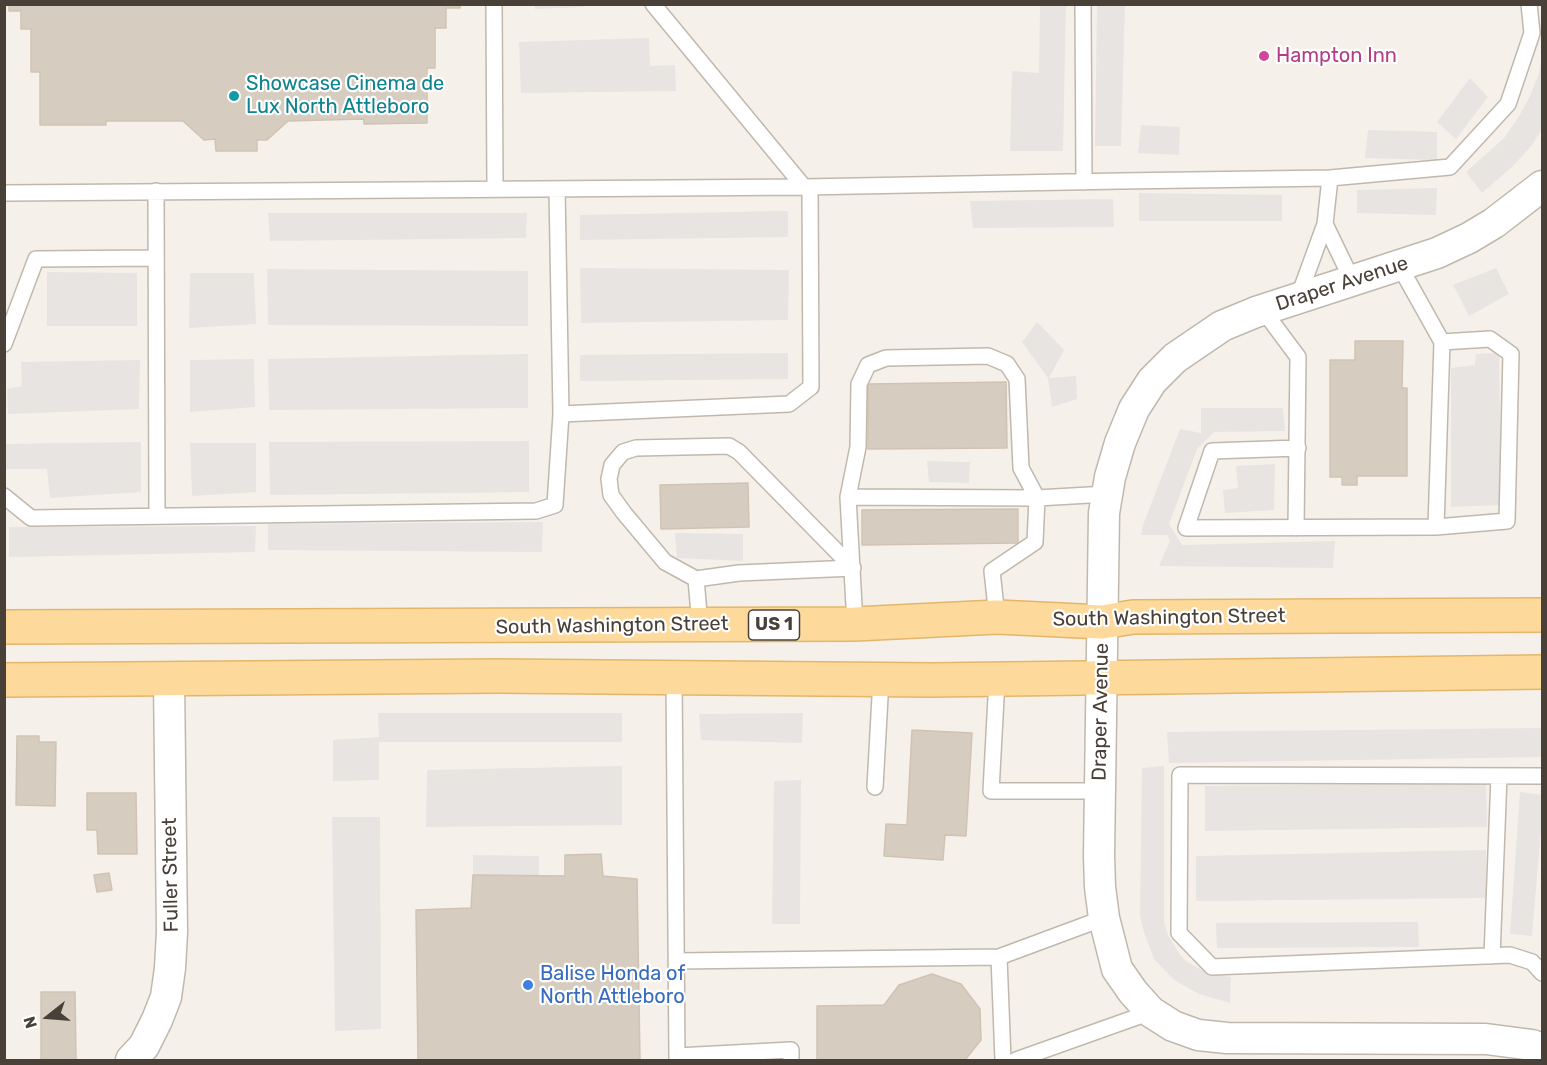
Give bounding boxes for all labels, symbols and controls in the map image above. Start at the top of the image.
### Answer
place label: Hampton Inn [1276,44,1397,68]
marker: Hampton Inn [1257,49,1271,63]
place label: Showcase Cinema de Lux North Attleboro [246,72,444,119]
marker: Showcase Cinema de Lux North Attleboro [227,89,241,103]
street label: Draper Avenue [1273,251,1411,317]
street label: South Washington Street [1052,604,1286,632]
road number: US 1 [748,610,800,640]
street label: South Washington Street [495,612,729,640]
street label: Draper Avenue [1088,643,1114,781]
street label: Fuller Street [158,817,184,933]
place label: Balise Honda of North Attleboro [540,962,685,1009]
marker: Balise Honda of North Attleboro [521,978,535,992]
north arrow [18,987,78,1047]
text: N [20,1014,41,1031]

